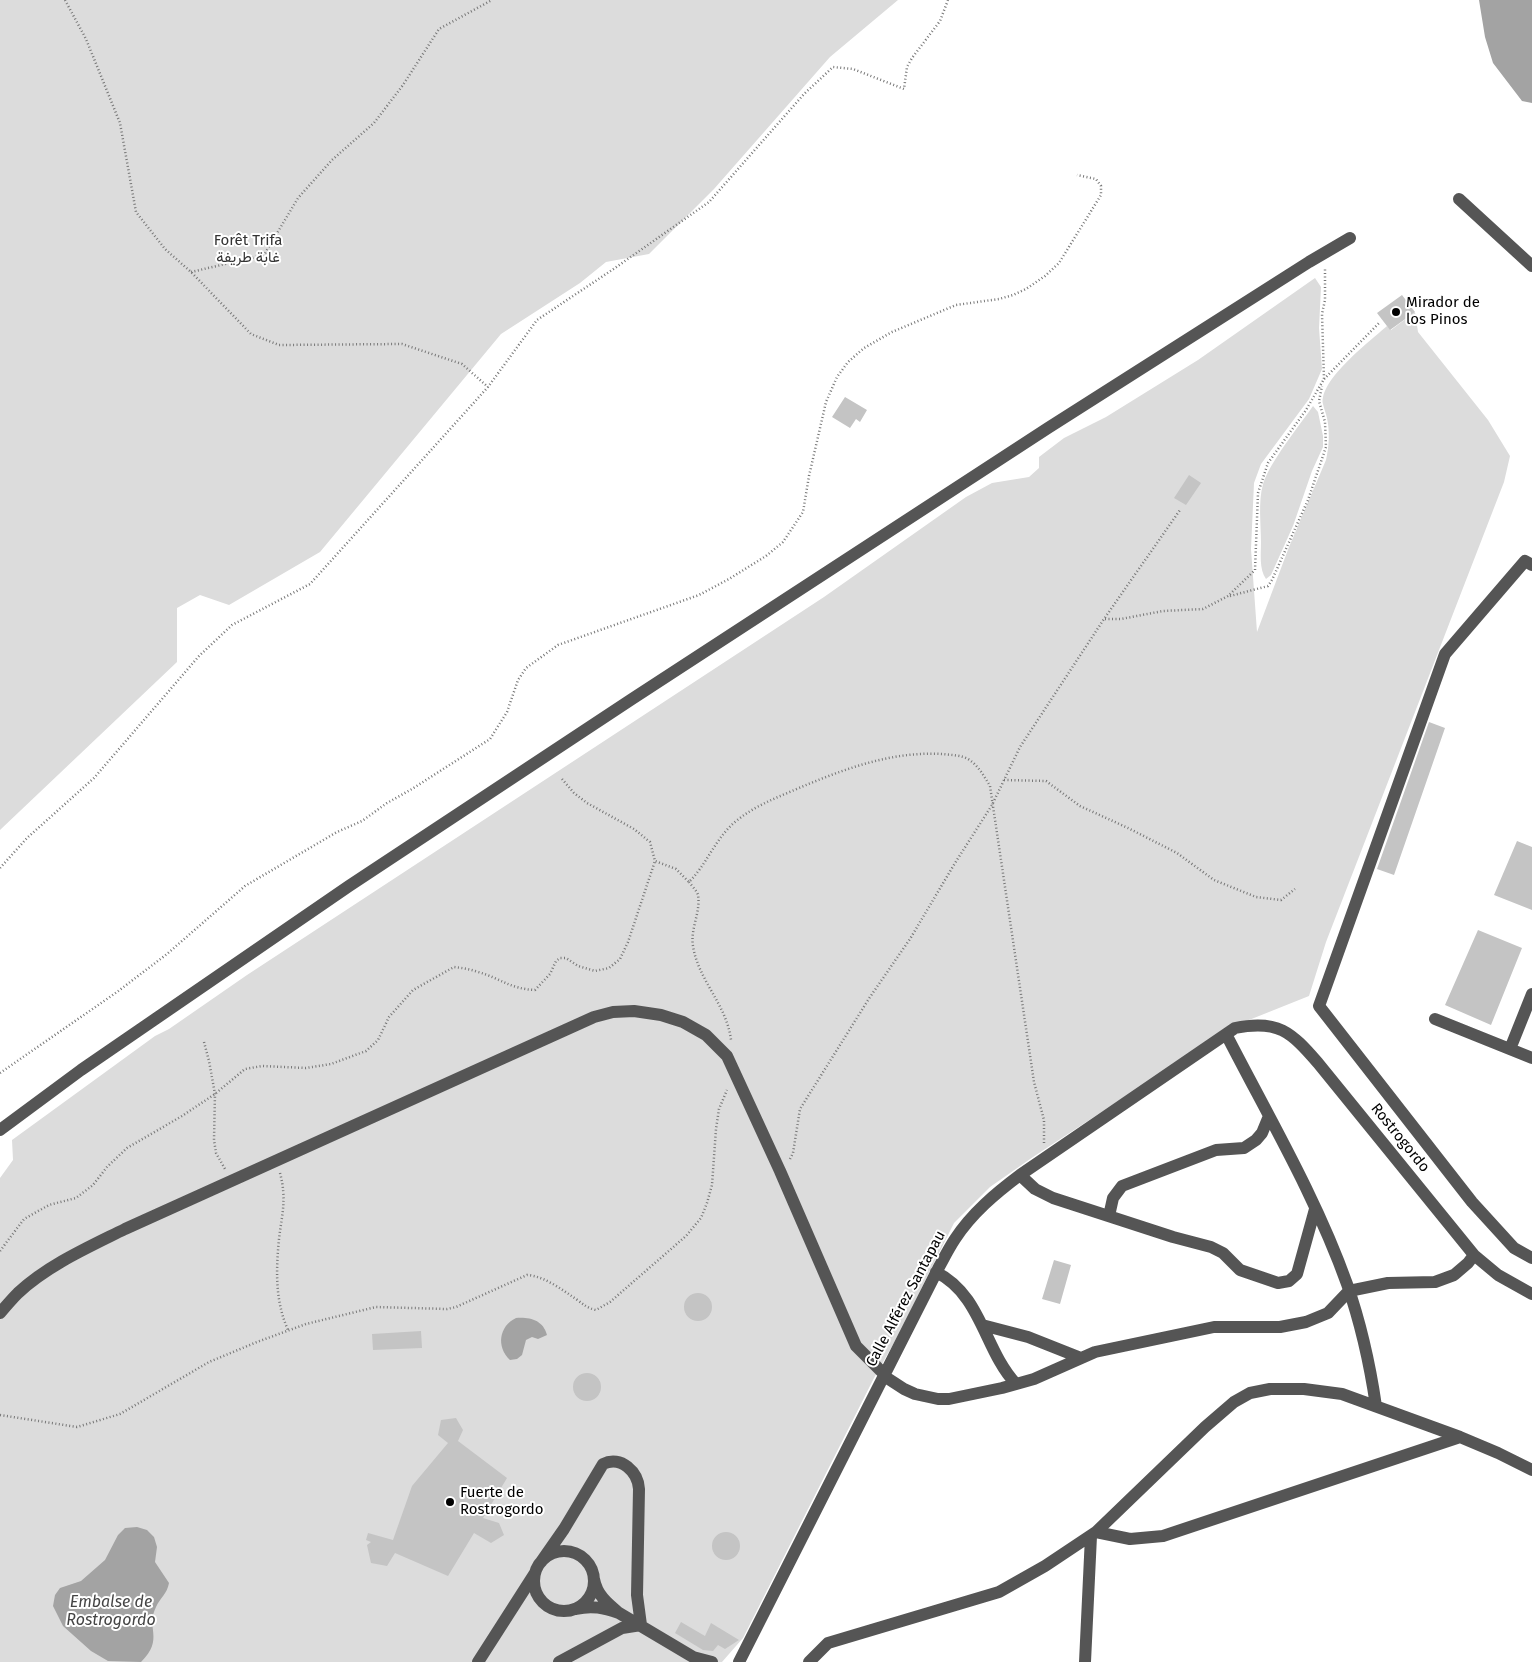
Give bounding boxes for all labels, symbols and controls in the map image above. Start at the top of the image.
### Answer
park label: Forêt Trifa غابة طريفة [214,232,282,267]
place label: Mirador de los Pinos [1406,294,1480,329]
marker: Mirador de los Pinos [1390,306,1402,318]
street label: Rostrogordo [1367,1100,1433,1176]
street label: Calle Alférez Santapau [863,1228,949,1370]
place label: Fuerte de Rostrogordo [460,1484,544,1519]
marker: Fuerte de Rostrogordo [444,1496,456,1508]
water label: Embalse de Rostrogordo [66,1593,156,1631]

